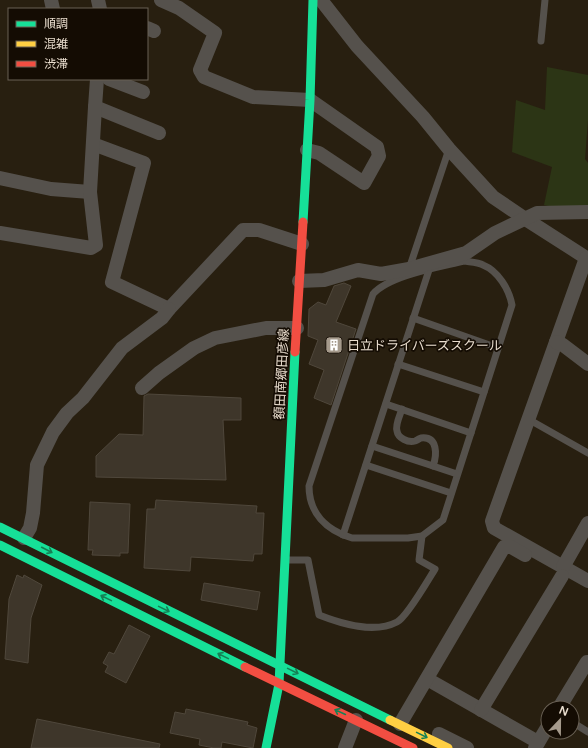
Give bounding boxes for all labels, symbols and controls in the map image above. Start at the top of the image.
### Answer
legend [8,8,148,80]
text: 順調 [44,17,68,31]
text: 混雑 [44,37,68,51]
text: 渋滞 [44,57,68,71]
street label: 額田南郷田彦線 [272,328,292,420]
building icon: 日立ドライバーズスクール [324,335,344,355]
place label: 日立ドライバーズスクール [347,338,502,354]
one-way arrow [41,547,53,554]
one-way arrow [101,594,113,601]
one-way arrow [157,606,169,613]
one-way arrow [217,652,229,659]
one-way arrow [287,668,299,675]
north arrow [540,700,580,740]
text: N [557,704,570,719]
one-way arrow [334,708,346,715]
one-way arrow [416,732,428,739]

